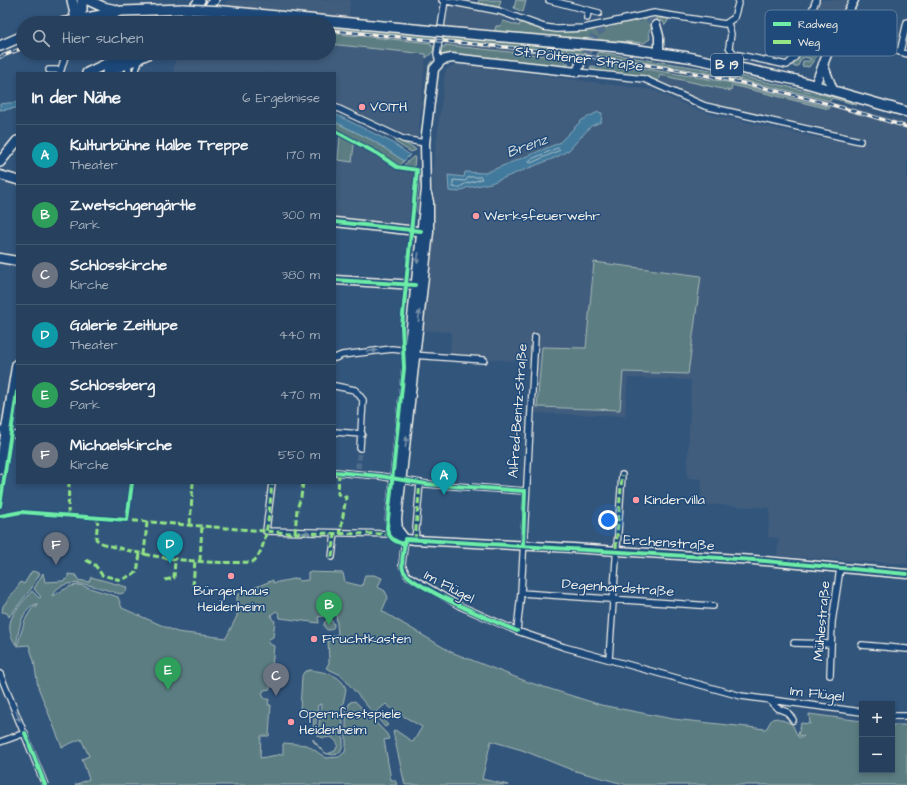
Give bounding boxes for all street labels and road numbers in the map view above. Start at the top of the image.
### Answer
street label: St. Pöltener Straße [514,41,645,77]
road number: B 19 [711,54,743,76]
street label: Alfred-Bentz-Straße [503,343,533,479]
street label: Erchenstraße [623,530,716,556]
street label: Im Flügel [420,565,478,609]
street label: Degenhardstraße [561,574,675,602]
street label: Mühlestraße [809,580,836,662]
street label: Im Flügel [789,681,845,707]

